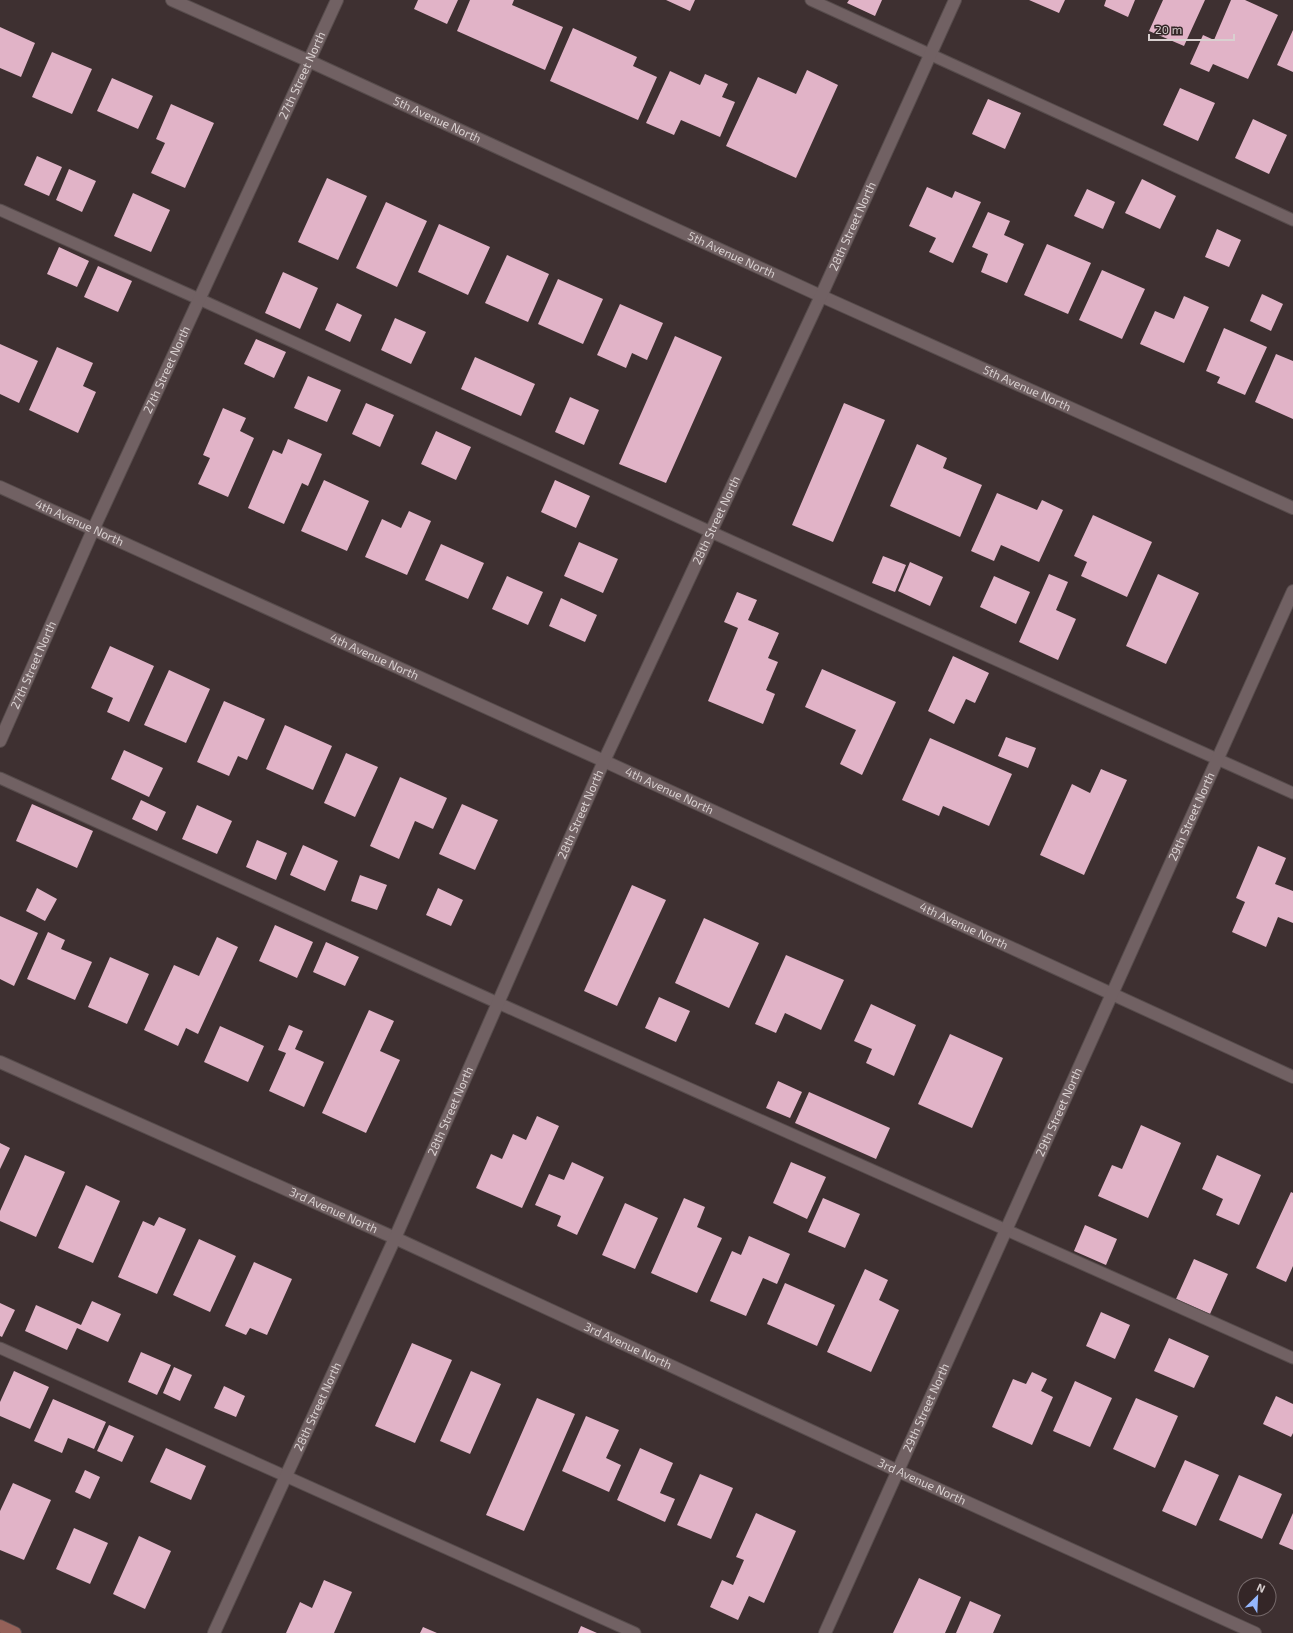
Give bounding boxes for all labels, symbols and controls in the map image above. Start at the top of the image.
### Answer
scale bar [1149,16,1234,42]
text: 20 m [1155,22,1182,36]
street label: 27th Street North [275,29,328,121]
street label: 5th Avenue North [391,93,484,145]
street label: 28th Street North [825,179,878,272]
street label: 5th Avenue North [686,228,778,280]
street label: 27th Street North [140,323,192,415]
street label: 5th Avenue North [981,362,1073,413]
street label: 28th Street North [689,473,742,566]
street label: 4th Avenue North [33,496,126,548]
street label: 27th Street North [7,618,58,711]
street label: 4th Avenue North [328,630,421,682]
street label: 4th Avenue North [623,764,716,816]
street label: 28th Street North [554,767,605,861]
street label: 29th Street North [1165,770,1217,863]
street label: 4th Avenue North [918,899,1011,951]
street label: 28th Street North [424,1064,475,1158]
street label: 29th Street North [1032,1065,1084,1158]
street label: 3rd Avenue North [287,1184,380,1235]
street label: 3rd Avenue North [582,1319,674,1371]
street label: 28th Street North [290,1360,343,1453]
street label: 29th Street North [899,1361,951,1454]
street label: 3rd Avenue North [876,1455,969,1507]
north arrow [1237,1577,1277,1617]
text: N [1255,1580,1268,1595]

